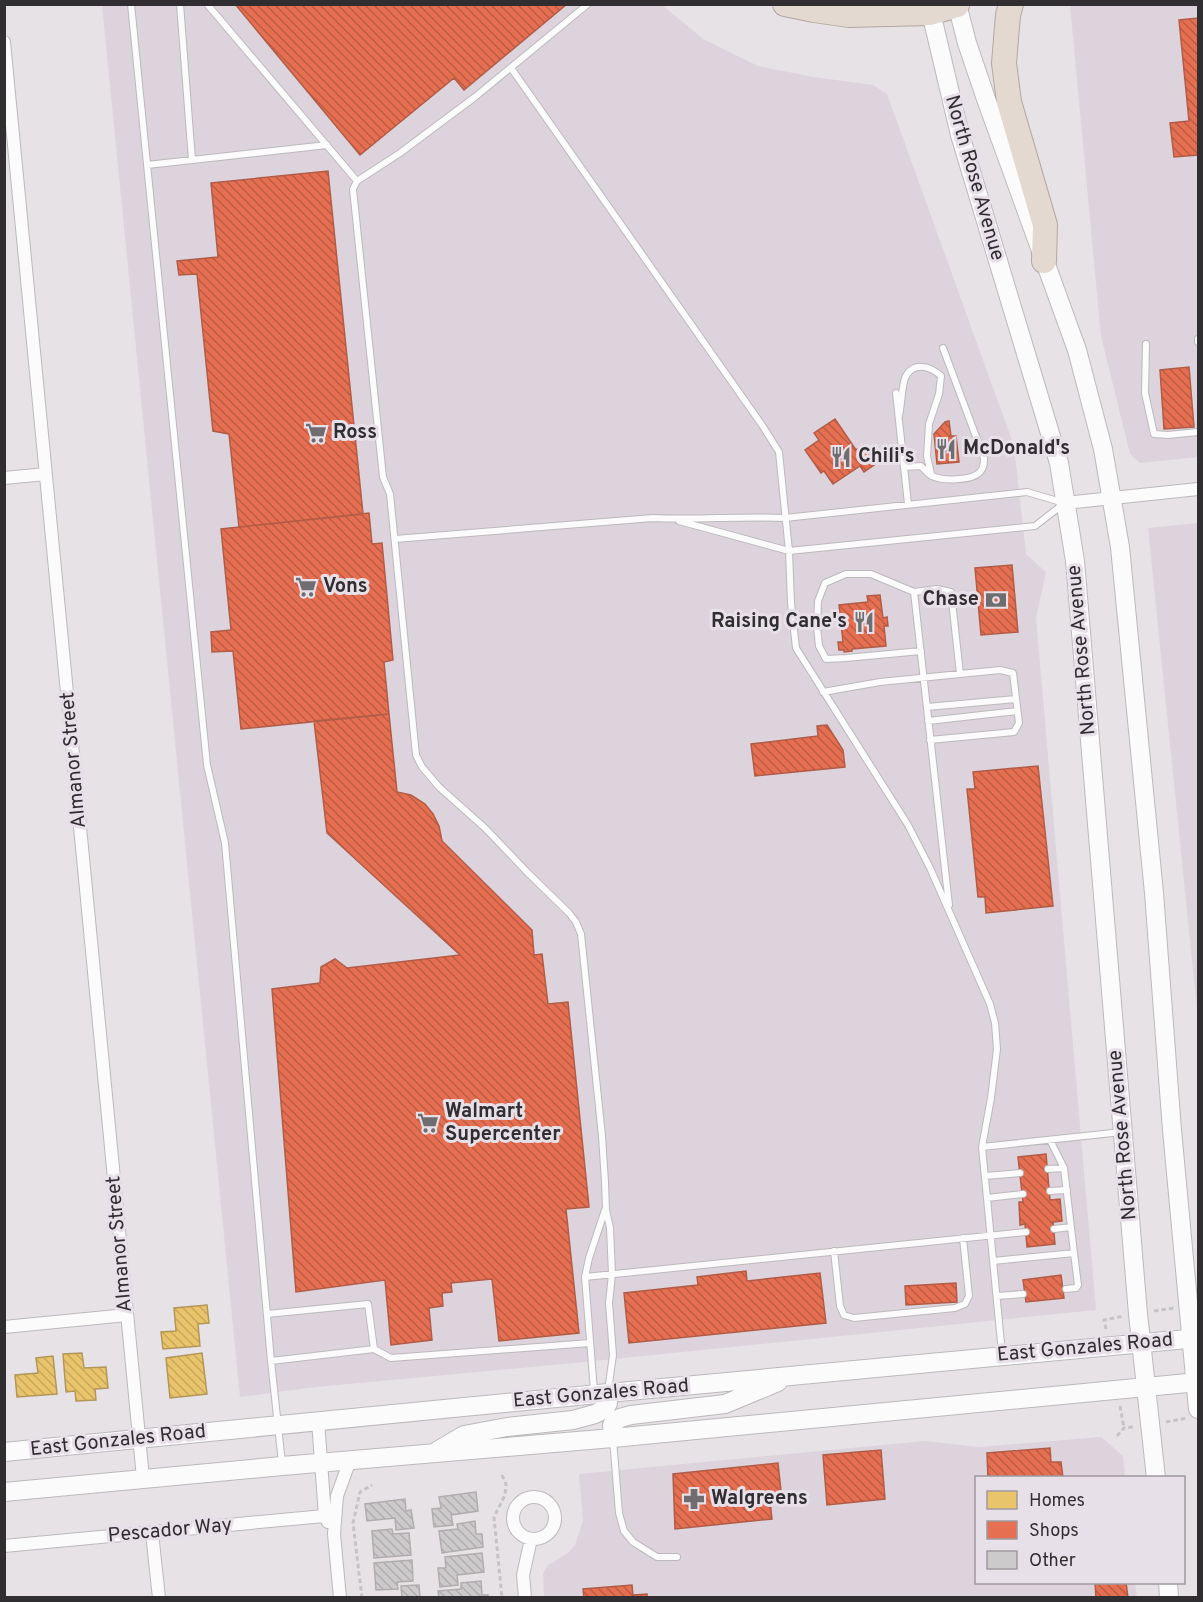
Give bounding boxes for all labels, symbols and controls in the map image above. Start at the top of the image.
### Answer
street label: North Rose Avenue [938,92,1010,264]
place label: Ross [333,420,377,446]
supermarket icon: Ross [304,421,328,445]
place label: McDonald's [963,436,1070,462]
restaurant icon: McDonald's [934,437,958,461]
place label: Chili's [858,444,915,470]
restaurant icon: Chili's [829,445,853,469]
street label: North Rose Avenue [1062,564,1102,736]
place label: Vons [323,574,368,600]
supermarket icon: Vons [294,575,318,599]
place label: Chase [922,587,979,613]
bank icon: Chase [984,588,1008,612]
place label: Raising Cane's [711,609,847,635]
restaurant icon: Raising Cane's [852,610,876,634]
street label: Almanor Street [55,691,93,829]
street label: North Rose Avenue [1103,1049,1143,1221]
place label: Walmart Supercenter [445,1099,561,1148]
supermarket icon: Walmart Supercenter [416,1111,440,1135]
street label: Almanor Street [101,1175,139,1313]
street label: East Gonzales Road [996,1327,1174,1369]
street label: East Gonzales Road [512,1373,690,1415]
street label: East Gonzales Road [29,1419,207,1463]
legend [975,1476,1185,1584]
place label: Walgreens [711,1486,808,1512]
pharmacy icon: Walgreens [682,1487,706,1511]
text: Homes [1029,1490,1085,1513]
street label: Pescador Way [107,1513,233,1549]
text: Shops [1029,1520,1079,1543]
text: Other [1029,1550,1076,1573]

